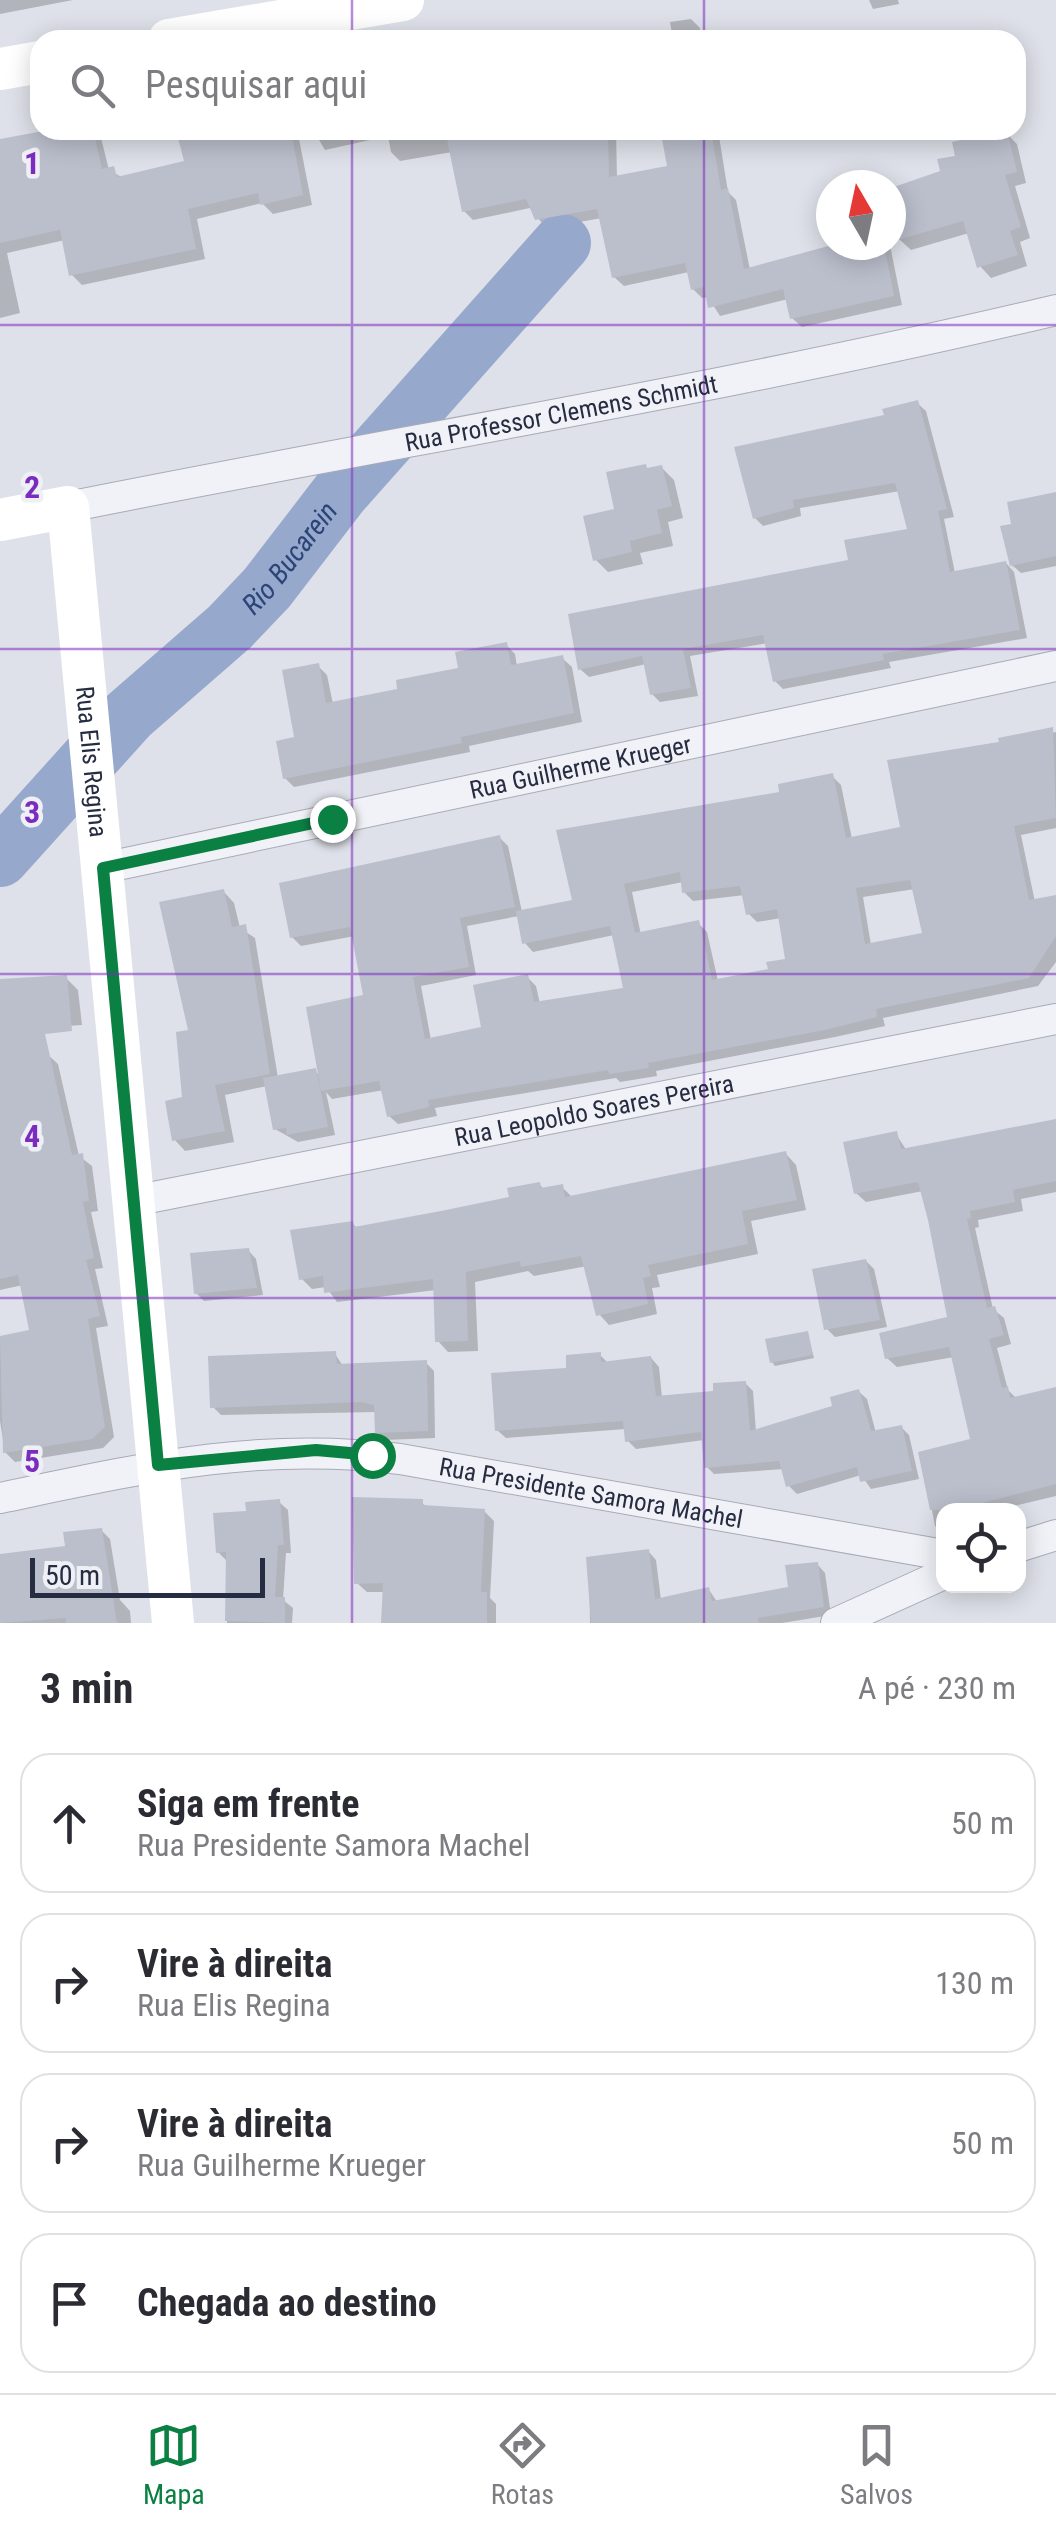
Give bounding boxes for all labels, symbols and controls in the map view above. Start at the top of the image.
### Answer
search box [30,30,1026,140]
icon: search [65,58,120,113]
text: Pesquisar aqui [145,63,367,107]
text: 1 [24,144,40,182]
north arrow [816,170,906,260]
street label: Rua Professor Clemens Schmidt [403,369,720,457]
text: 2 [24,468,40,506]
water label: Rio Bucarein [235,495,344,621]
street label: Rua Elis Regina [70,685,113,838]
street label: Rua Guilherme Krueger [467,730,694,805]
text: 3 [24,793,40,831]
route end [310,797,356,843]
street label: Rua Leopoldo Soares Pereira [452,1069,736,1152]
text: 4 [24,1117,40,1155]
route start [350,1433,396,1479]
text: 5 [24,1442,40,1480]
street label: Rua Presidente Samora Machel [437,1452,745,1534]
map controls [936,1503,1026,1593]
button: locate [936,1503,1026,1593]
scale bar [30,1553,265,1598]
text: 50 m [45,1559,100,1592]
text: 3 min [40,1664,133,1713]
text: A pé · 230 m [858,1669,1016,1707]
text: Siga em frente [137,1782,359,1826]
icon: ahead [42,1796,97,1851]
text: 50 m [951,1804,1014,1842]
text: Rua Presidente Samora Machel [137,1826,530,1864]
text: Vire à direita [137,1942,332,1986]
icon: right [42,1956,97,2011]
text: 130 m [935,1964,1014,2002]
text: Rua Elis Regina [137,1986,331,2024]
text: Vire à direita [137,2102,332,2146]
icon: right [42,2116,97,2171]
text: 50 m [951,2124,1014,2162]
text: Rua Guilherme Krueger [137,2146,426,2184]
icon: arrive [42,2276,97,2331]
text: Chegada ao destino [137,2281,437,2325]
tab: Mapa [143,2418,205,2511]
tab: Rotas [491,2418,554,2511]
tab: Salvos [840,2418,913,2511]

